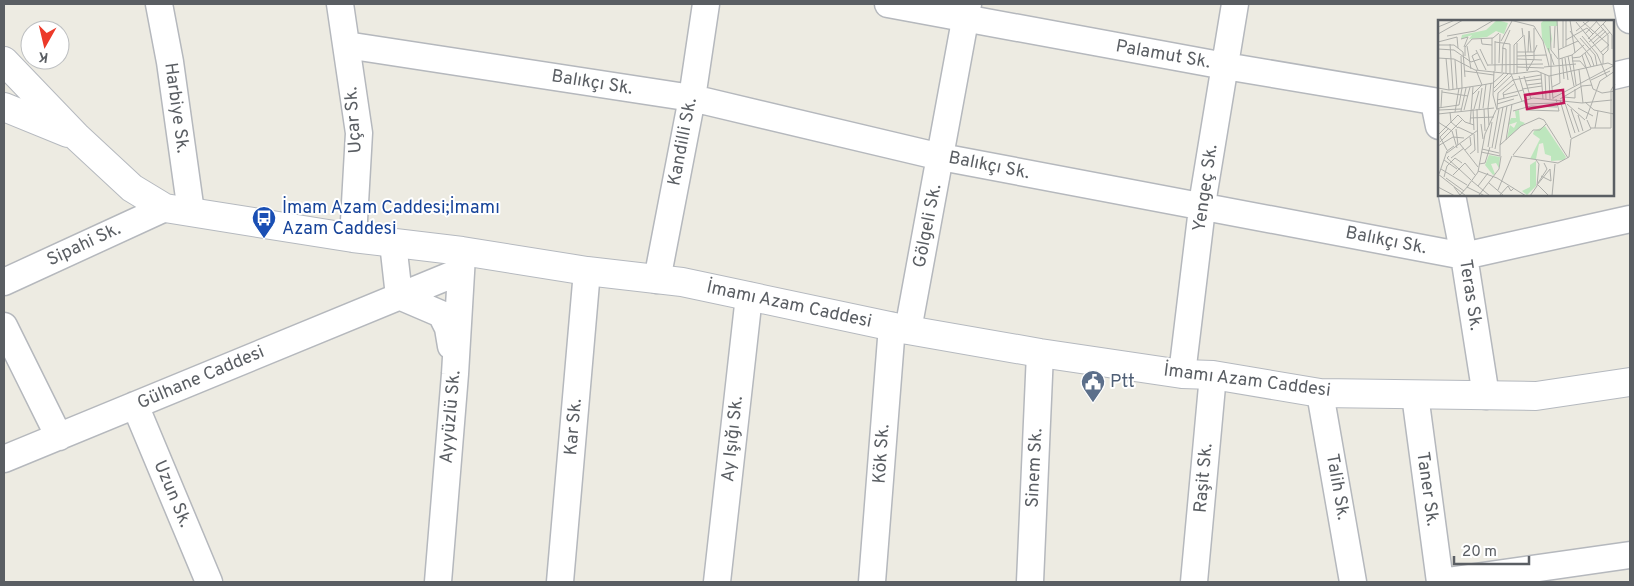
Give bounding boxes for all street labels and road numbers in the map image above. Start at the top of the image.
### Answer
street label: Palamut Sk. [1114,35,1212,75]
street label: Harbiye Sk. [158,61,194,155]
street label: Balıkçı Sk. [550,65,634,101]
street label: Uçar Sk. [340,86,368,154]
street label: Kandilli Sk. [663,96,703,188]
street label: Yengeç Sk. [1188,143,1224,233]
street label: Balıkçı Sk. [947,147,1031,185]
street label: Gölgeli Sk. [909,182,947,270]
street label: Sipahi Sk. [43,218,125,272]
street label: Balıkçı Sk. [1344,222,1428,260]
street label: Teras Sk. [1453,258,1487,332]
street label: İmamı Azam Caddesi [704,274,874,334]
street label: Gülhane Caddesi [134,341,268,415]
street label: İmamı Azam Caddesi [1162,357,1332,403]
street label: Ayyüzlü Sk. [435,369,467,465]
street label: Ay Işığı Sk. [717,395,749,483]
street label: Kar Sk. [560,398,588,456]
street label: Kök Sk. [868,423,896,485]
street label: Sinem Sk. [1021,428,1049,508]
street label: Raşit Sk. [1190,442,1218,514]
street label: Taner Sk. [1410,450,1444,528]
street label: Talih Sk. [1320,452,1354,522]
street label: Uzun Sk. [148,457,196,531]

